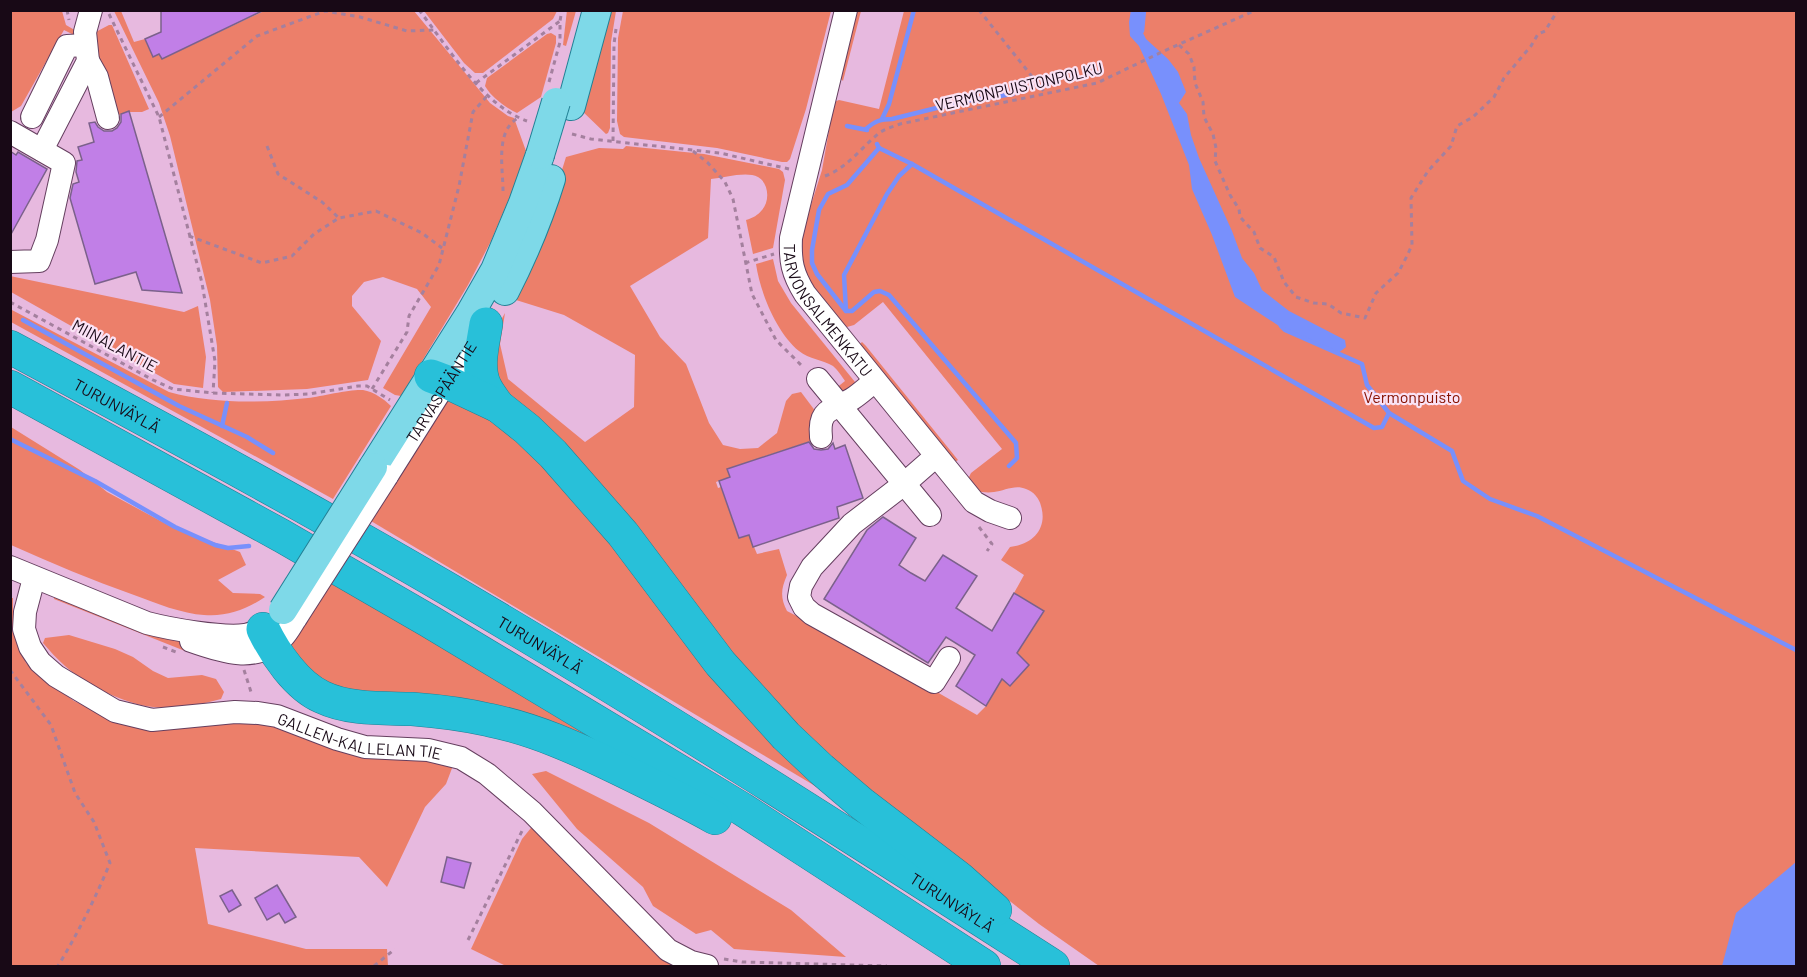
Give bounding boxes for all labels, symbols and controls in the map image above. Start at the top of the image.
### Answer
street label: VERMONPUISTONPOLKU [933,57,1105,115]
street label: TARVONSALMENKATU [781,243,877,380]
street label: MIINALANTIE [69,315,161,375]
street label: TARVASPÄÄNTIE [401,337,479,446]
street label: TURUNVÄYLÄ [71,374,164,436]
park label: Vermonpuisto [1364,387,1460,406]
street label: TURUNVÄYLÄ [495,611,587,677]
street label: GALLEN-KALLELAN TIE [275,708,444,763]
street label: TURUNVÄYLÄ [907,868,998,936]

